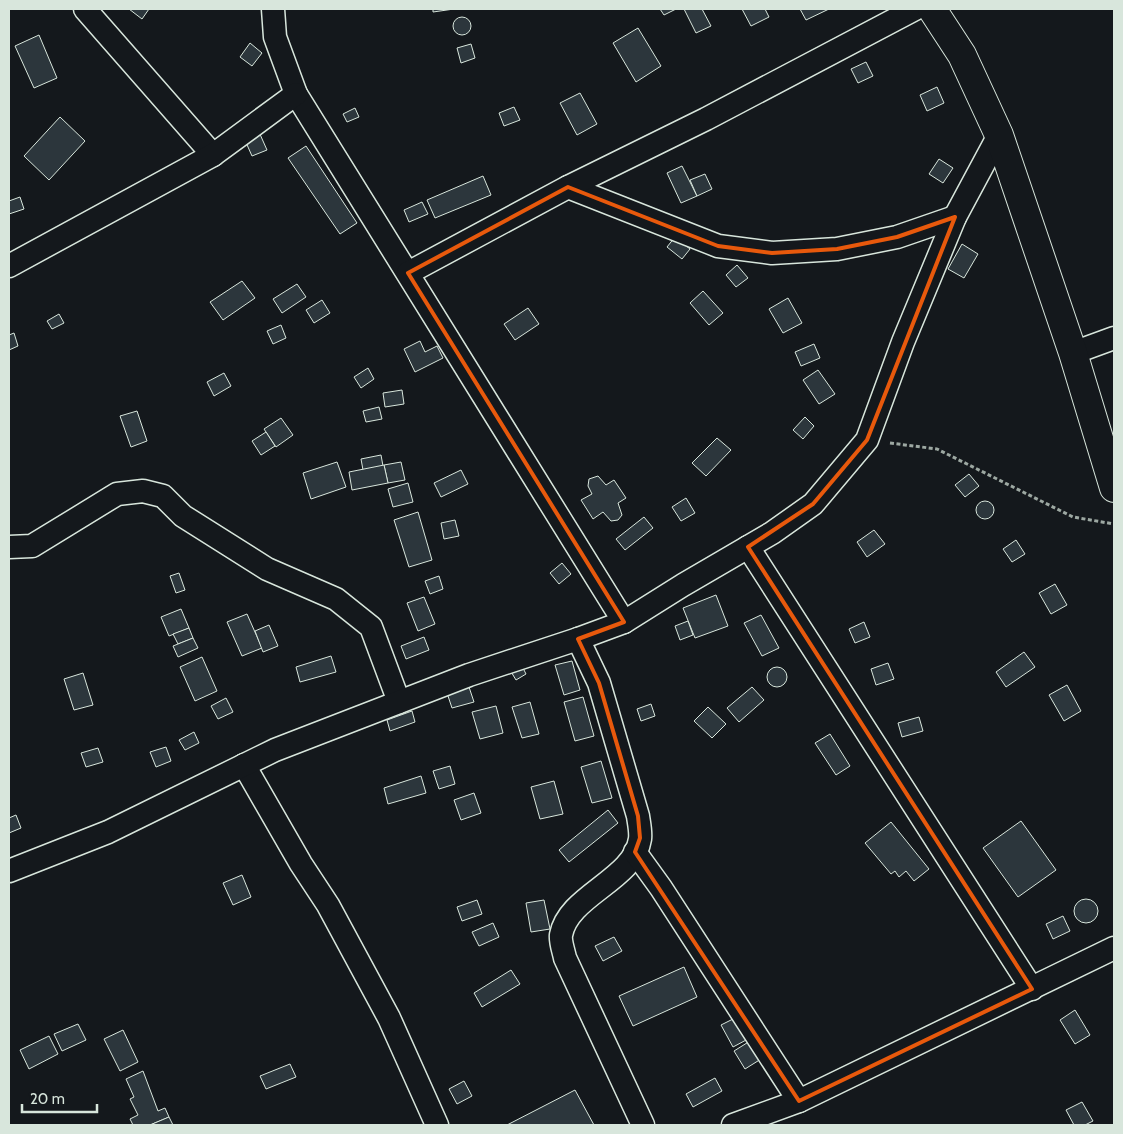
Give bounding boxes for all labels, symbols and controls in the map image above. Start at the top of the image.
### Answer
scale bar [22,1082,98,1114]
text: 20 m [30,1090,65,1108]

